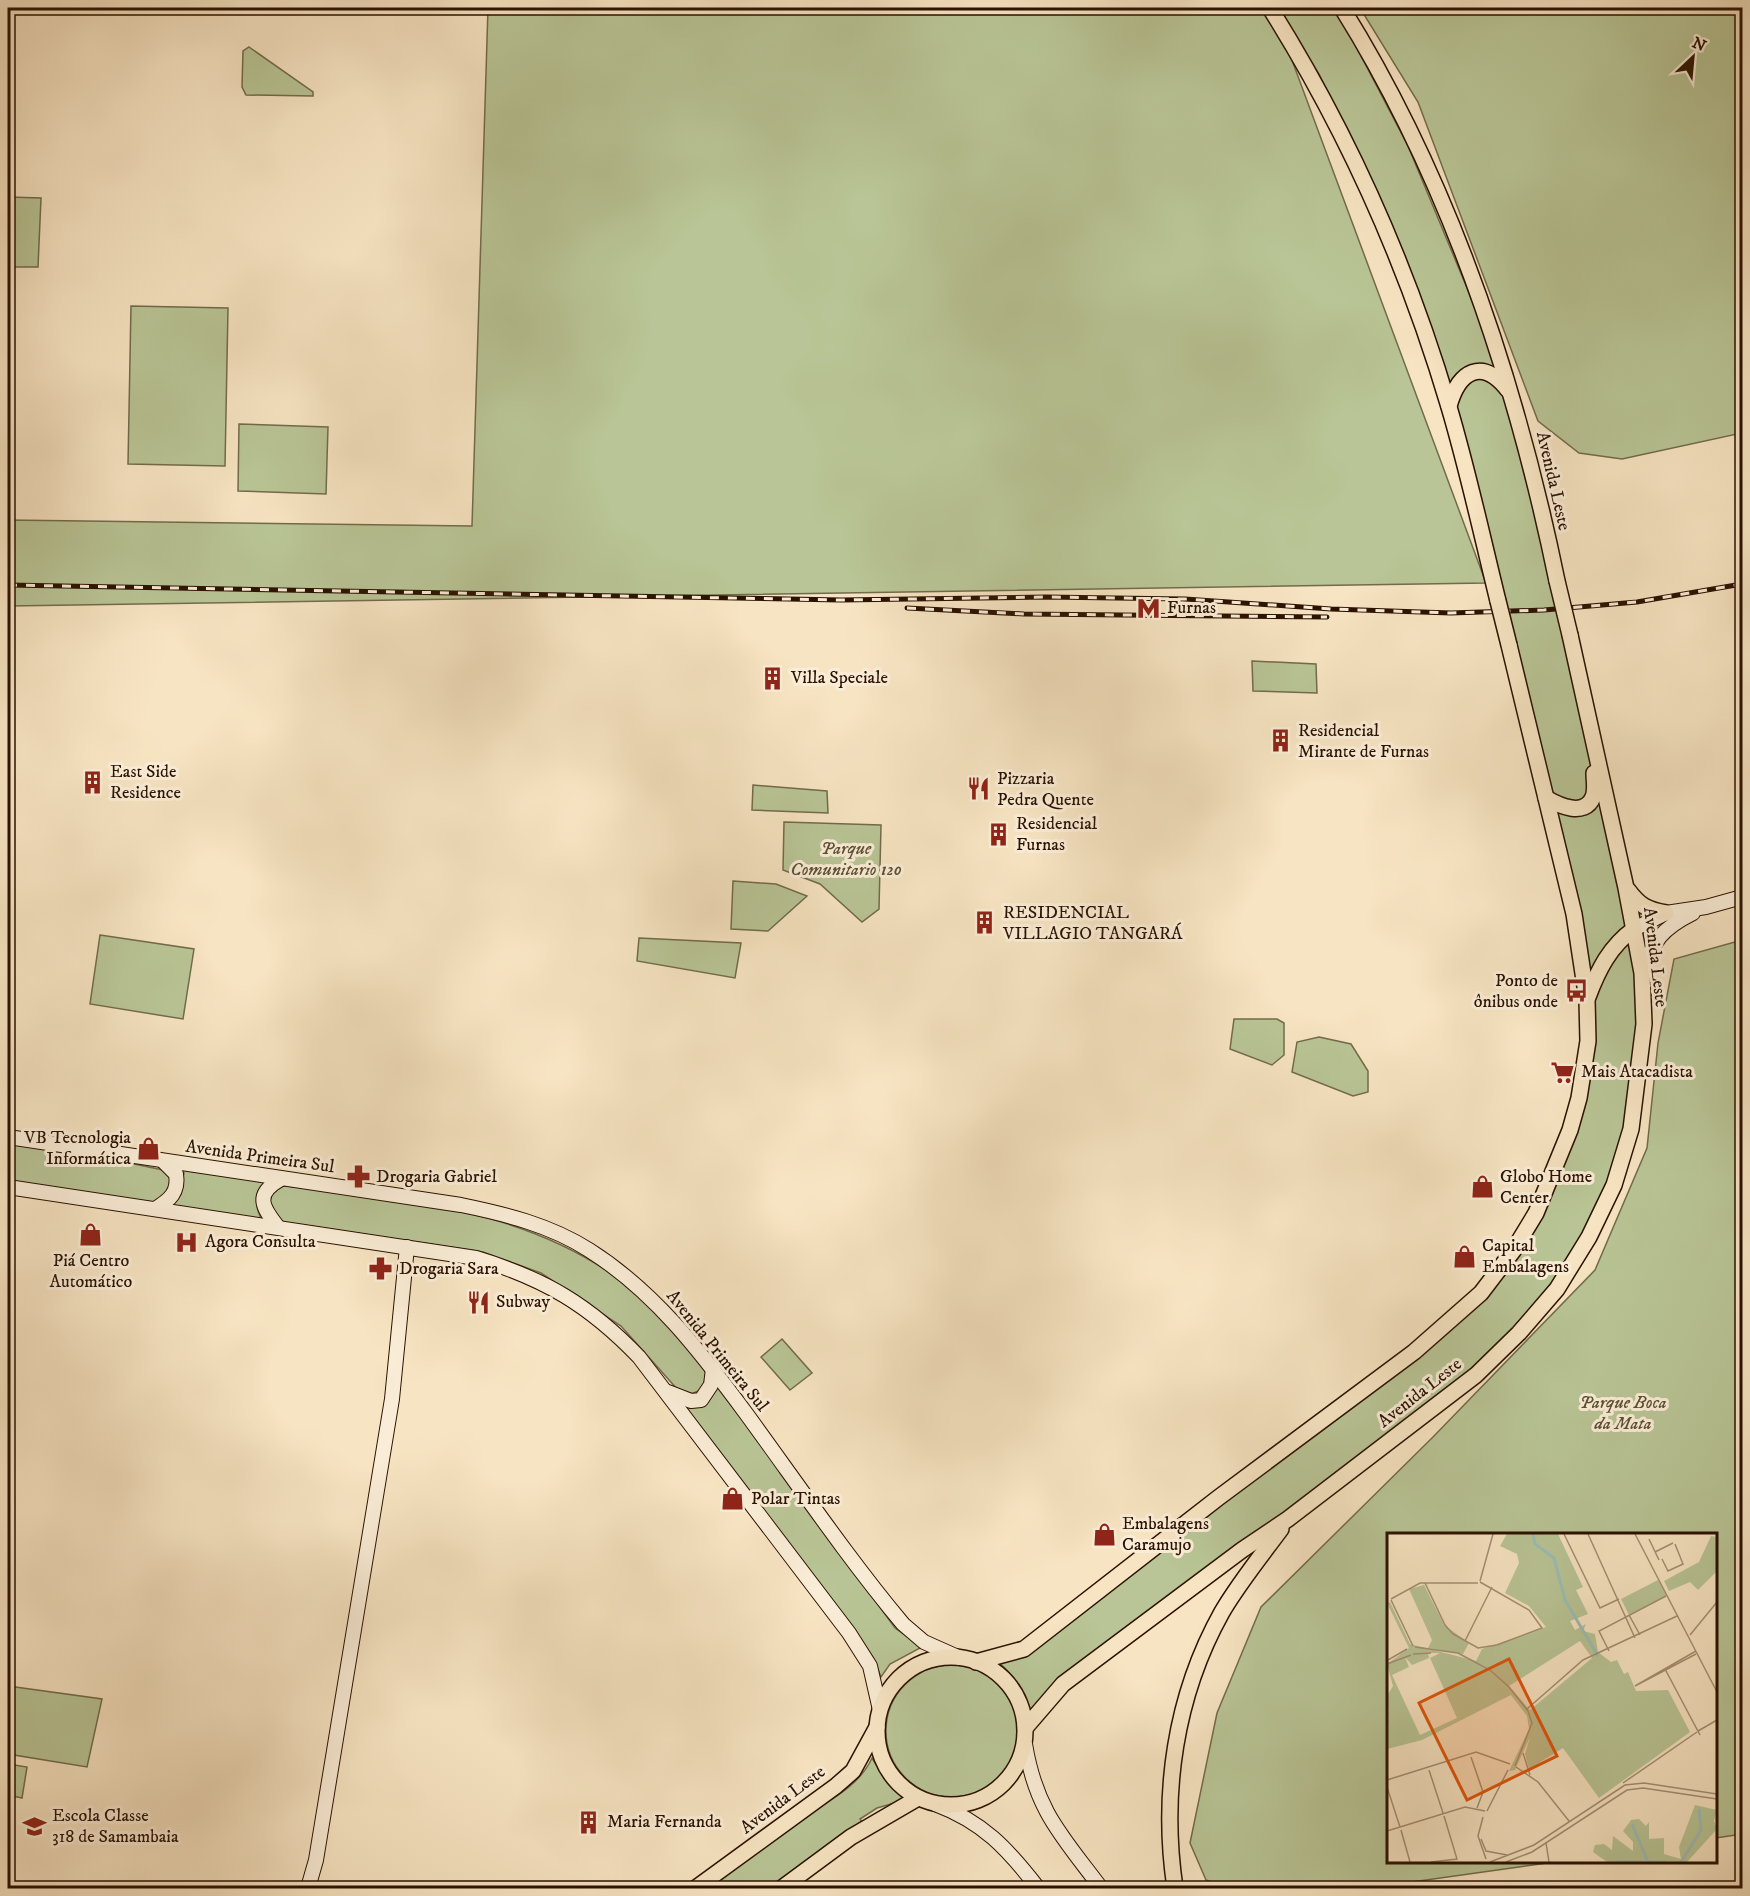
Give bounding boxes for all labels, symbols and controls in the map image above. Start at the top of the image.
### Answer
north arrow [1663,27,1723,87]
text: N [1689,33,1709,56]
street label: Avenida Leste [1531,429,1575,533]
metro station icon: Furnas [1136,595,1162,621]
place label: Furnas [1167,597,1216,619]
building icon: Villa Speciale [760,665,786,691]
place label: Villa Speciale [790,667,888,689]
place label: Residencial Mirante de Furnas [1298,720,1429,763]
building icon: Residencial Mirante de Furnas [1267,728,1293,754]
place label: East Side Residence [110,761,181,804]
place label: Pizzaria Pedra Quente [997,768,1094,811]
building icon: East Side Residence [79,769,105,795]
restaurant icon: Pizzaria Pedra Quente [966,776,992,802]
place label: Residencial Furnas [1016,813,1098,856]
building icon: Residencial Furnas [985,821,1011,847]
park label: Parque Comunitario 120 [790,838,902,881]
place label: RESIDENCIAL VILLAGIO TANGARÁ [1002,902,1183,945]
street label: Avenida Leste [1638,906,1672,1008]
building icon: RESIDENCIAL VILLAGIO TANGARÁ [972,910,998,936]
place label: Ponto de ônibus onde [1474,970,1558,1013]
bus stop icon: Ponto de ônibus onde [1563,978,1589,1004]
supermarket icon: Mais Atacadista [1550,1059,1576,1085]
place label: Mais Atacadista [1581,1061,1693,1083]
place label: VB Tecnologia Informática [23,1127,131,1170]
shop icon: VB Tecnologia Informática [136,1135,162,1161]
street label: Avenida Primeira Sul [184,1136,336,1178]
pharmacy icon: Drogaria Gabriel [345,1164,371,1190]
place label: Drogaria Gabriel [376,1166,497,1188]
place label: Globo Home Center [1500,1166,1592,1209]
shop icon: Globo Home Center [1469,1174,1495,1200]
shop icon: Piá Centro Automático [78,1222,104,1248]
hospital icon: Agora Consulta [174,1229,200,1255]
place label: Agora Consulta [205,1231,316,1253]
place label: Capital Embalagens [1482,1235,1569,1278]
shop icon: Capital Embalagens [1451,1243,1477,1269]
place label: Piá Centro Automático [50,1250,133,1293]
pharmacy icon: Drogaria Sara [368,1256,394,1282]
place label: Drogaria Sara [399,1258,499,1280]
street label: Avenida Primeira Sul [661,1286,773,1417]
restaurant icon: Subway [465,1289,491,1315]
place label: Subway [496,1291,551,1313]
street label: Avenida Leste [1374,1353,1466,1433]
park label: Parque Boca da Mata [1579,1392,1667,1435]
shop icon: Polar Tintas [720,1486,746,1512]
place label: Polar Tintas [751,1488,840,1510]
place label: Embalagens Caramujo [1122,1513,1209,1556]
shop icon: Embalagens Caramujo [1091,1521,1117,1547]
inset map [1387,1533,1717,1863]
street label: Avenida Leste [736,1761,830,1839]
place label: Escola Classe 318 de Samambaia [52,1805,179,1848]
building icon: Maria Fernanda [576,1809,602,1835]
place label: Maria Fernanda [607,1811,722,1833]
school or university icon: Escola Classe 318 de Samambaia [21,1813,47,1839]

